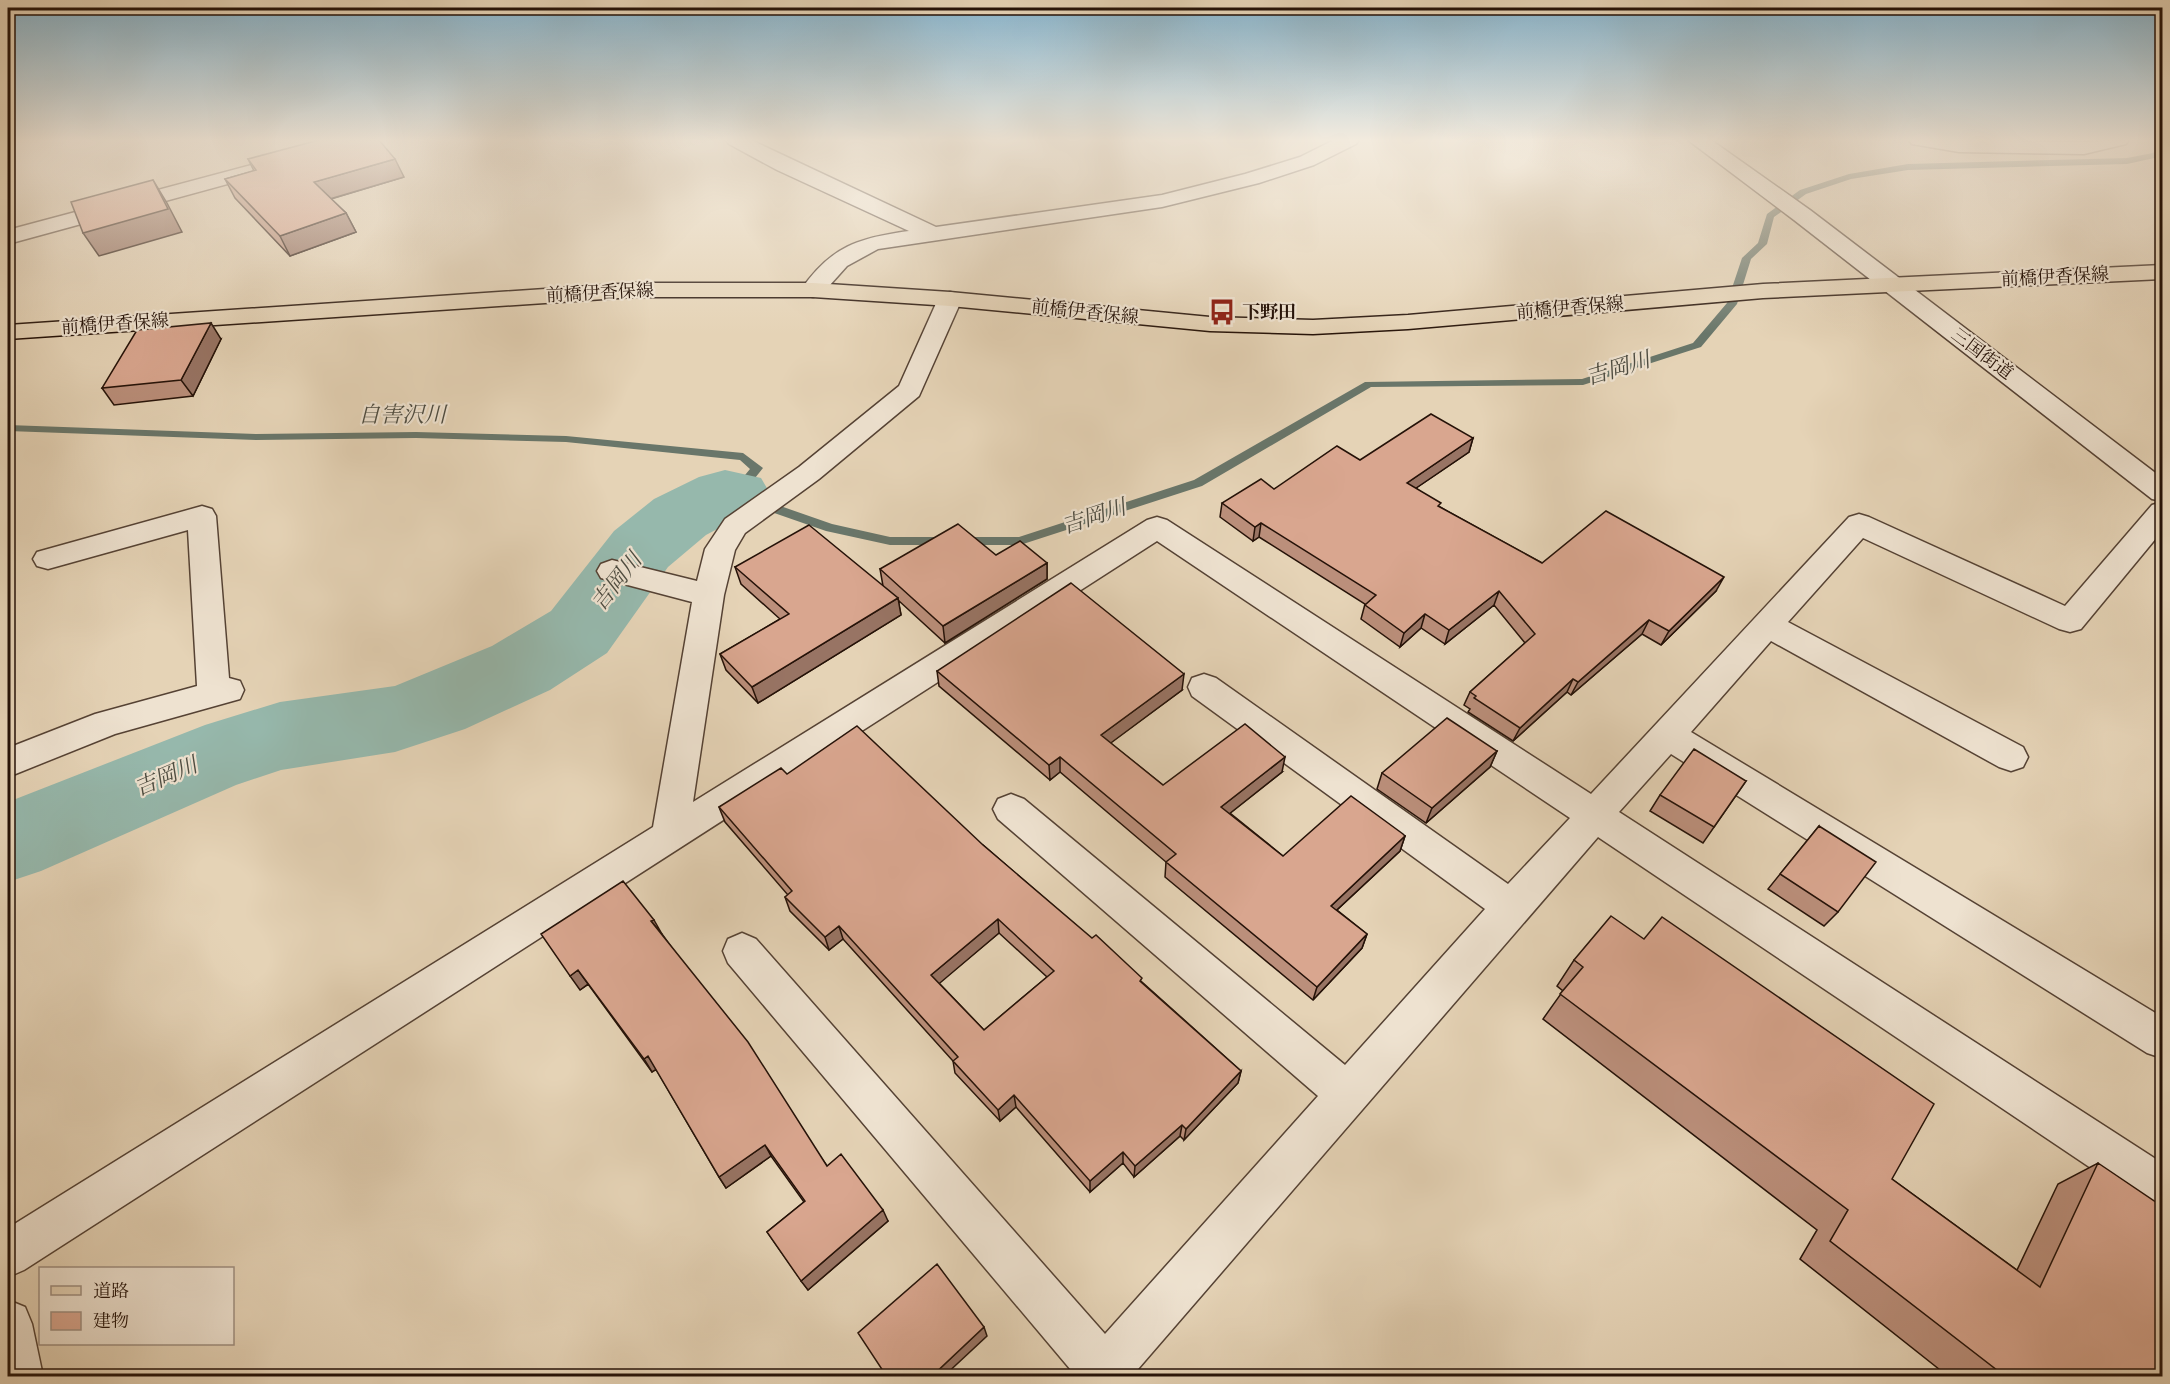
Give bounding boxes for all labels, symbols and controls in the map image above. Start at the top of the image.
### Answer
street label: 前橋伊香保線 [2000,263,2110,291]
street label: 前橋伊香保線 [545,279,655,307]
street label: 前橋伊香保線 [1515,292,1625,324]
street label: 前橋伊香保線 [1030,295,1140,329]
bus stop icon: 下野田 [1207,297,1237,327]
place label: 下野田 [1242,301,1296,324]
street label: 前橋伊香保線 [60,309,170,339]
street label: 三国街道 [1946,323,2018,385]
water label: 吉岡川 [1582,346,1655,392]
water label: 自害沢川 [358,402,448,429]
water label: 吉岡川 [1058,493,1131,540]
water label: 吉岡川 [586,546,649,616]
water label: 吉岡川 [130,751,203,802]
legend [39,1267,234,1345]
text: 道路 [93,1280,129,1303]
text: 建物 [93,1310,129,1333]

